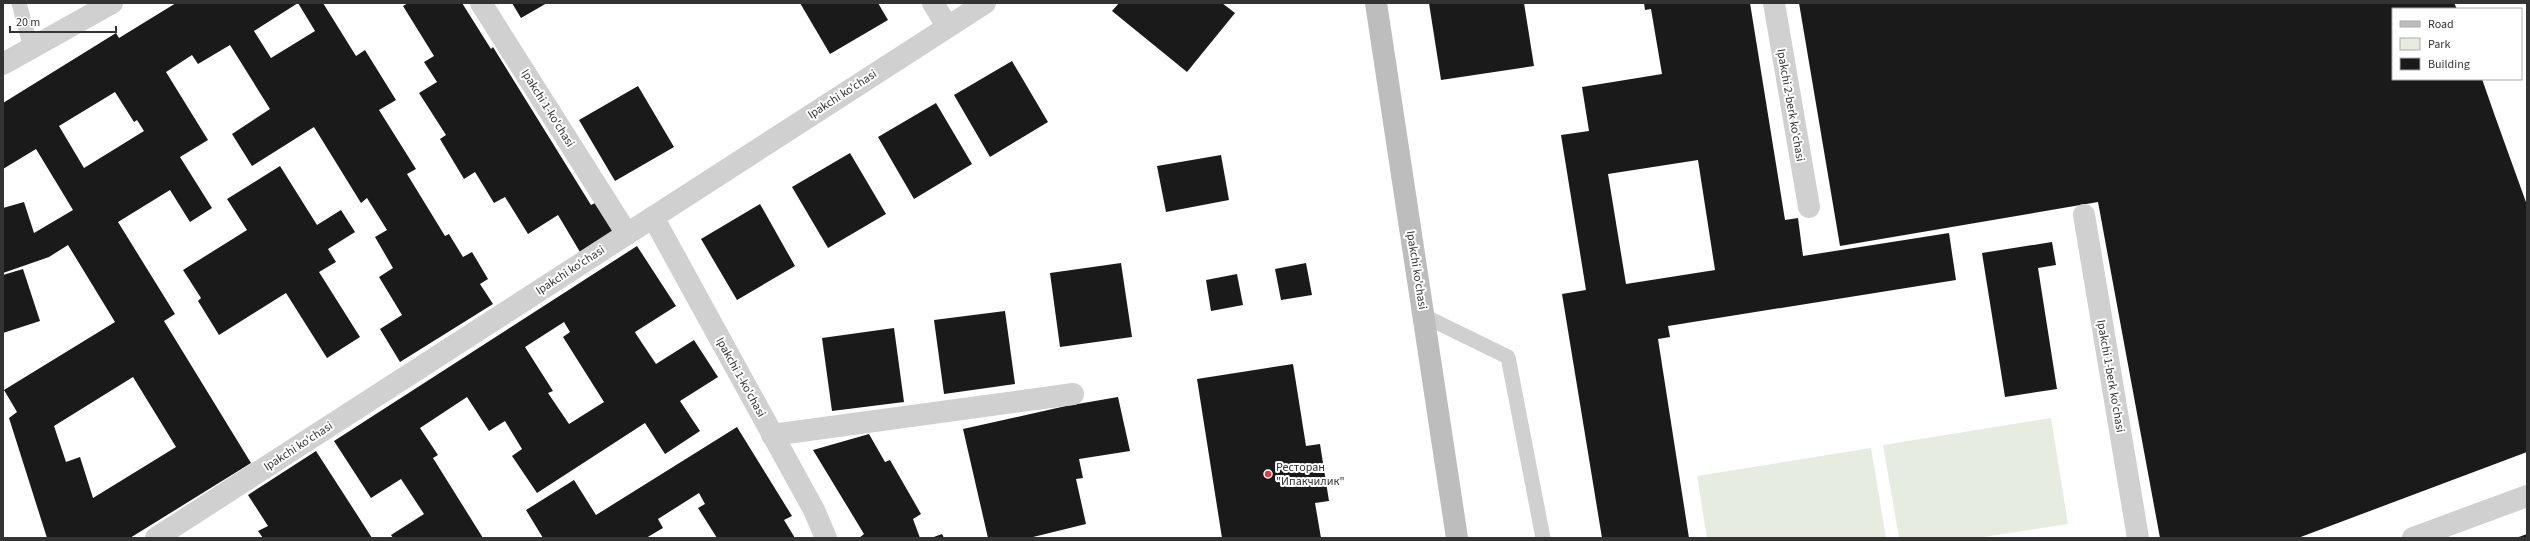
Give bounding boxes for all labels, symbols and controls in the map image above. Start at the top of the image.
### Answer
scale bar [10,8,116,34]
legend [2392,8,2522,80]
text: 20 m [16,14,40,31]
text: Road [2428,16,2454,33]
text: Park [2428,36,2450,53]
street label: Ipakchi 2-berk ko'chasi [1772,47,1809,163]
text: Building [2428,56,2470,73]
street label: Ipakchi 1-ko'chasi [517,66,578,151]
street label: Ipakchi ko'chasi [804,66,880,123]
street label: Ipakchi ko'chasi [1402,230,1431,311]
street label: Ipakchi ko'chasi [532,242,608,299]
street label: Ipakchi 1-berk ko'chasi [2092,318,2129,434]
street label: Ipakchi 1-ko'chasi [712,334,770,420]
street label: Ipakchi ko'chasi [260,418,336,475]
place label: Ресторан "Ипакчилик" [1276,459,1345,490]
marker: Ресторан "Ипакчилик" [1263,469,1273,479]

